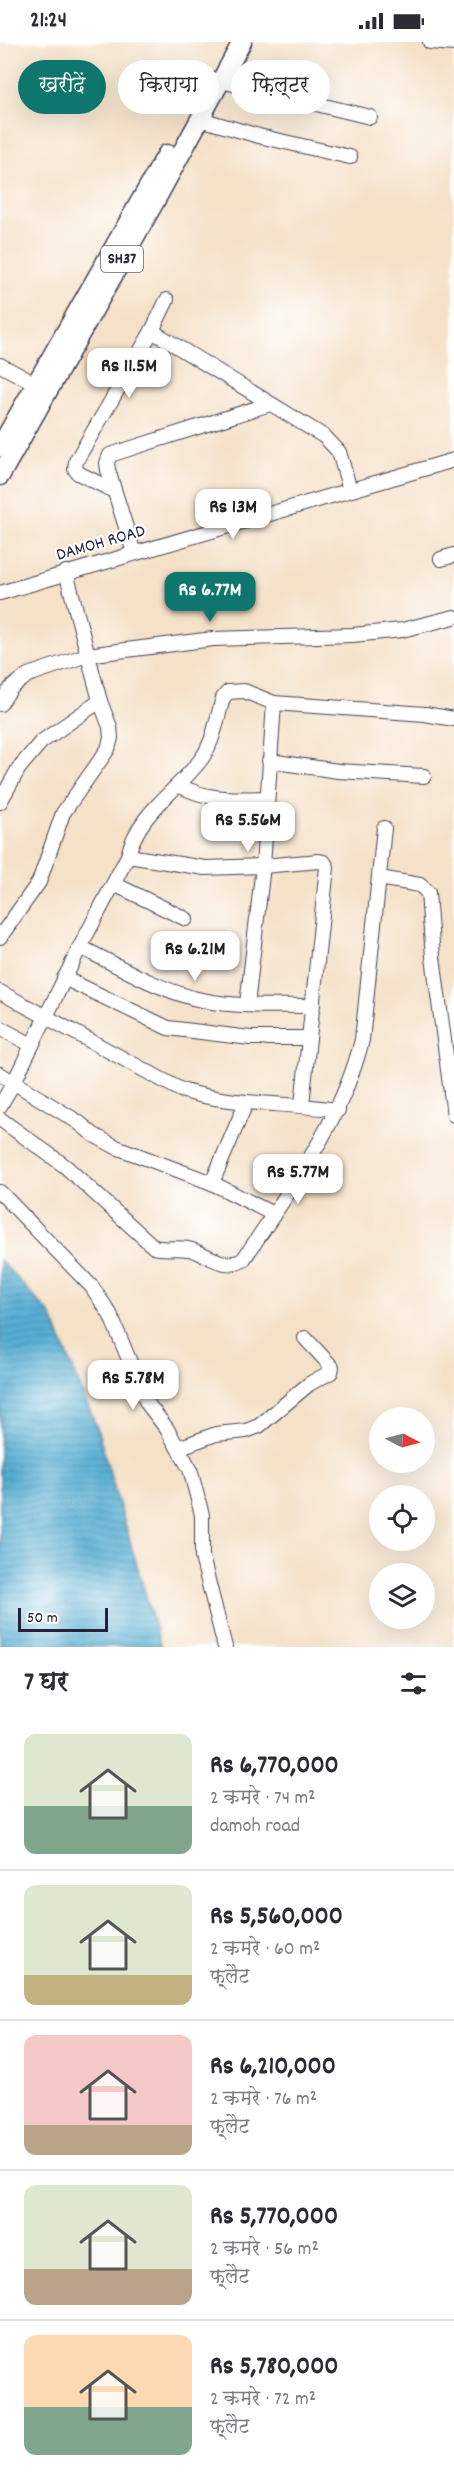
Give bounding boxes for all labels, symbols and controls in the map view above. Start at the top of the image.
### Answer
text: 21:24 [30,6,67,37]
chip: खरीदें [18,60,106,114]
chip: किराया [118,60,219,114]
chip: फ़िल्टर [231,60,330,114]
road number: SH37 [101,246,143,272]
pin: Rs 11.5M [67,348,191,399]
text: Rs 11.5M [101,353,157,381]
pin: Rs 13M [184,489,282,540]
text: Rs 13M [209,494,257,522]
street label: DAMOH ROAD [54,519,148,569]
pin: Rs 6.77M [148,572,272,623]
text: Rs 6.77M [179,577,241,605]
pin: Rs 5.56M [186,802,310,853]
text: Rs 5.56M [215,807,281,835]
pin: Rs 6.21M [133,931,257,982]
text: Rs 6.21M [165,936,225,964]
pin: Rs 5.77M [236,1154,360,1205]
text: Rs 5.77M [267,1159,329,1187]
pin: Rs 5.78M [71,1360,195,1411]
text: Rs 5.78M [102,1365,164,1393]
north arrow [369,1407,435,1473]
map controls [369,1407,435,1629]
button: locate [369,1485,435,1551]
button: layers [369,1563,435,1629]
scale bar [18,1605,108,1632]
text: 50 m [27,1607,58,1630]
text: 7 घर [24,1665,68,1702]
icon: filters [397,1667,430,1700]
text: Rs 6,770,000 [210,1748,339,1785]
icon: home [72,1758,144,1830]
text: 2 कमरे · 74 m² [210,1785,316,1813]
text: damoh road [210,1813,300,1841]
text: Rs 5,560,000 [210,1899,343,1936]
icon: home [72,1909,144,1981]
text: 2 कमरे · 60 m² [210,1936,320,1964]
text: फ़्लैट [210,1964,250,1992]
text: Rs 6,210,000 [210,2049,336,2086]
icon: home [72,2059,144,2131]
text: 2 कमरे · 76 m² [210,2086,317,2114]
text: फ़्लैट [210,2114,250,2142]
text: Rs 5,770,000 [210,2199,338,2236]
icon: home [72,2209,144,2281]
text: 2 कमरे · 56 m² [210,2236,319,2264]
text: फ़्लैट [210,2264,250,2292]
text: Rs 5,780,000 [210,2349,339,2386]
icon: home [72,2359,144,2431]
text: 2 कमरे · 72 m² [210,2386,316,2414]
text: फ़्लैट [210,2414,250,2442]

